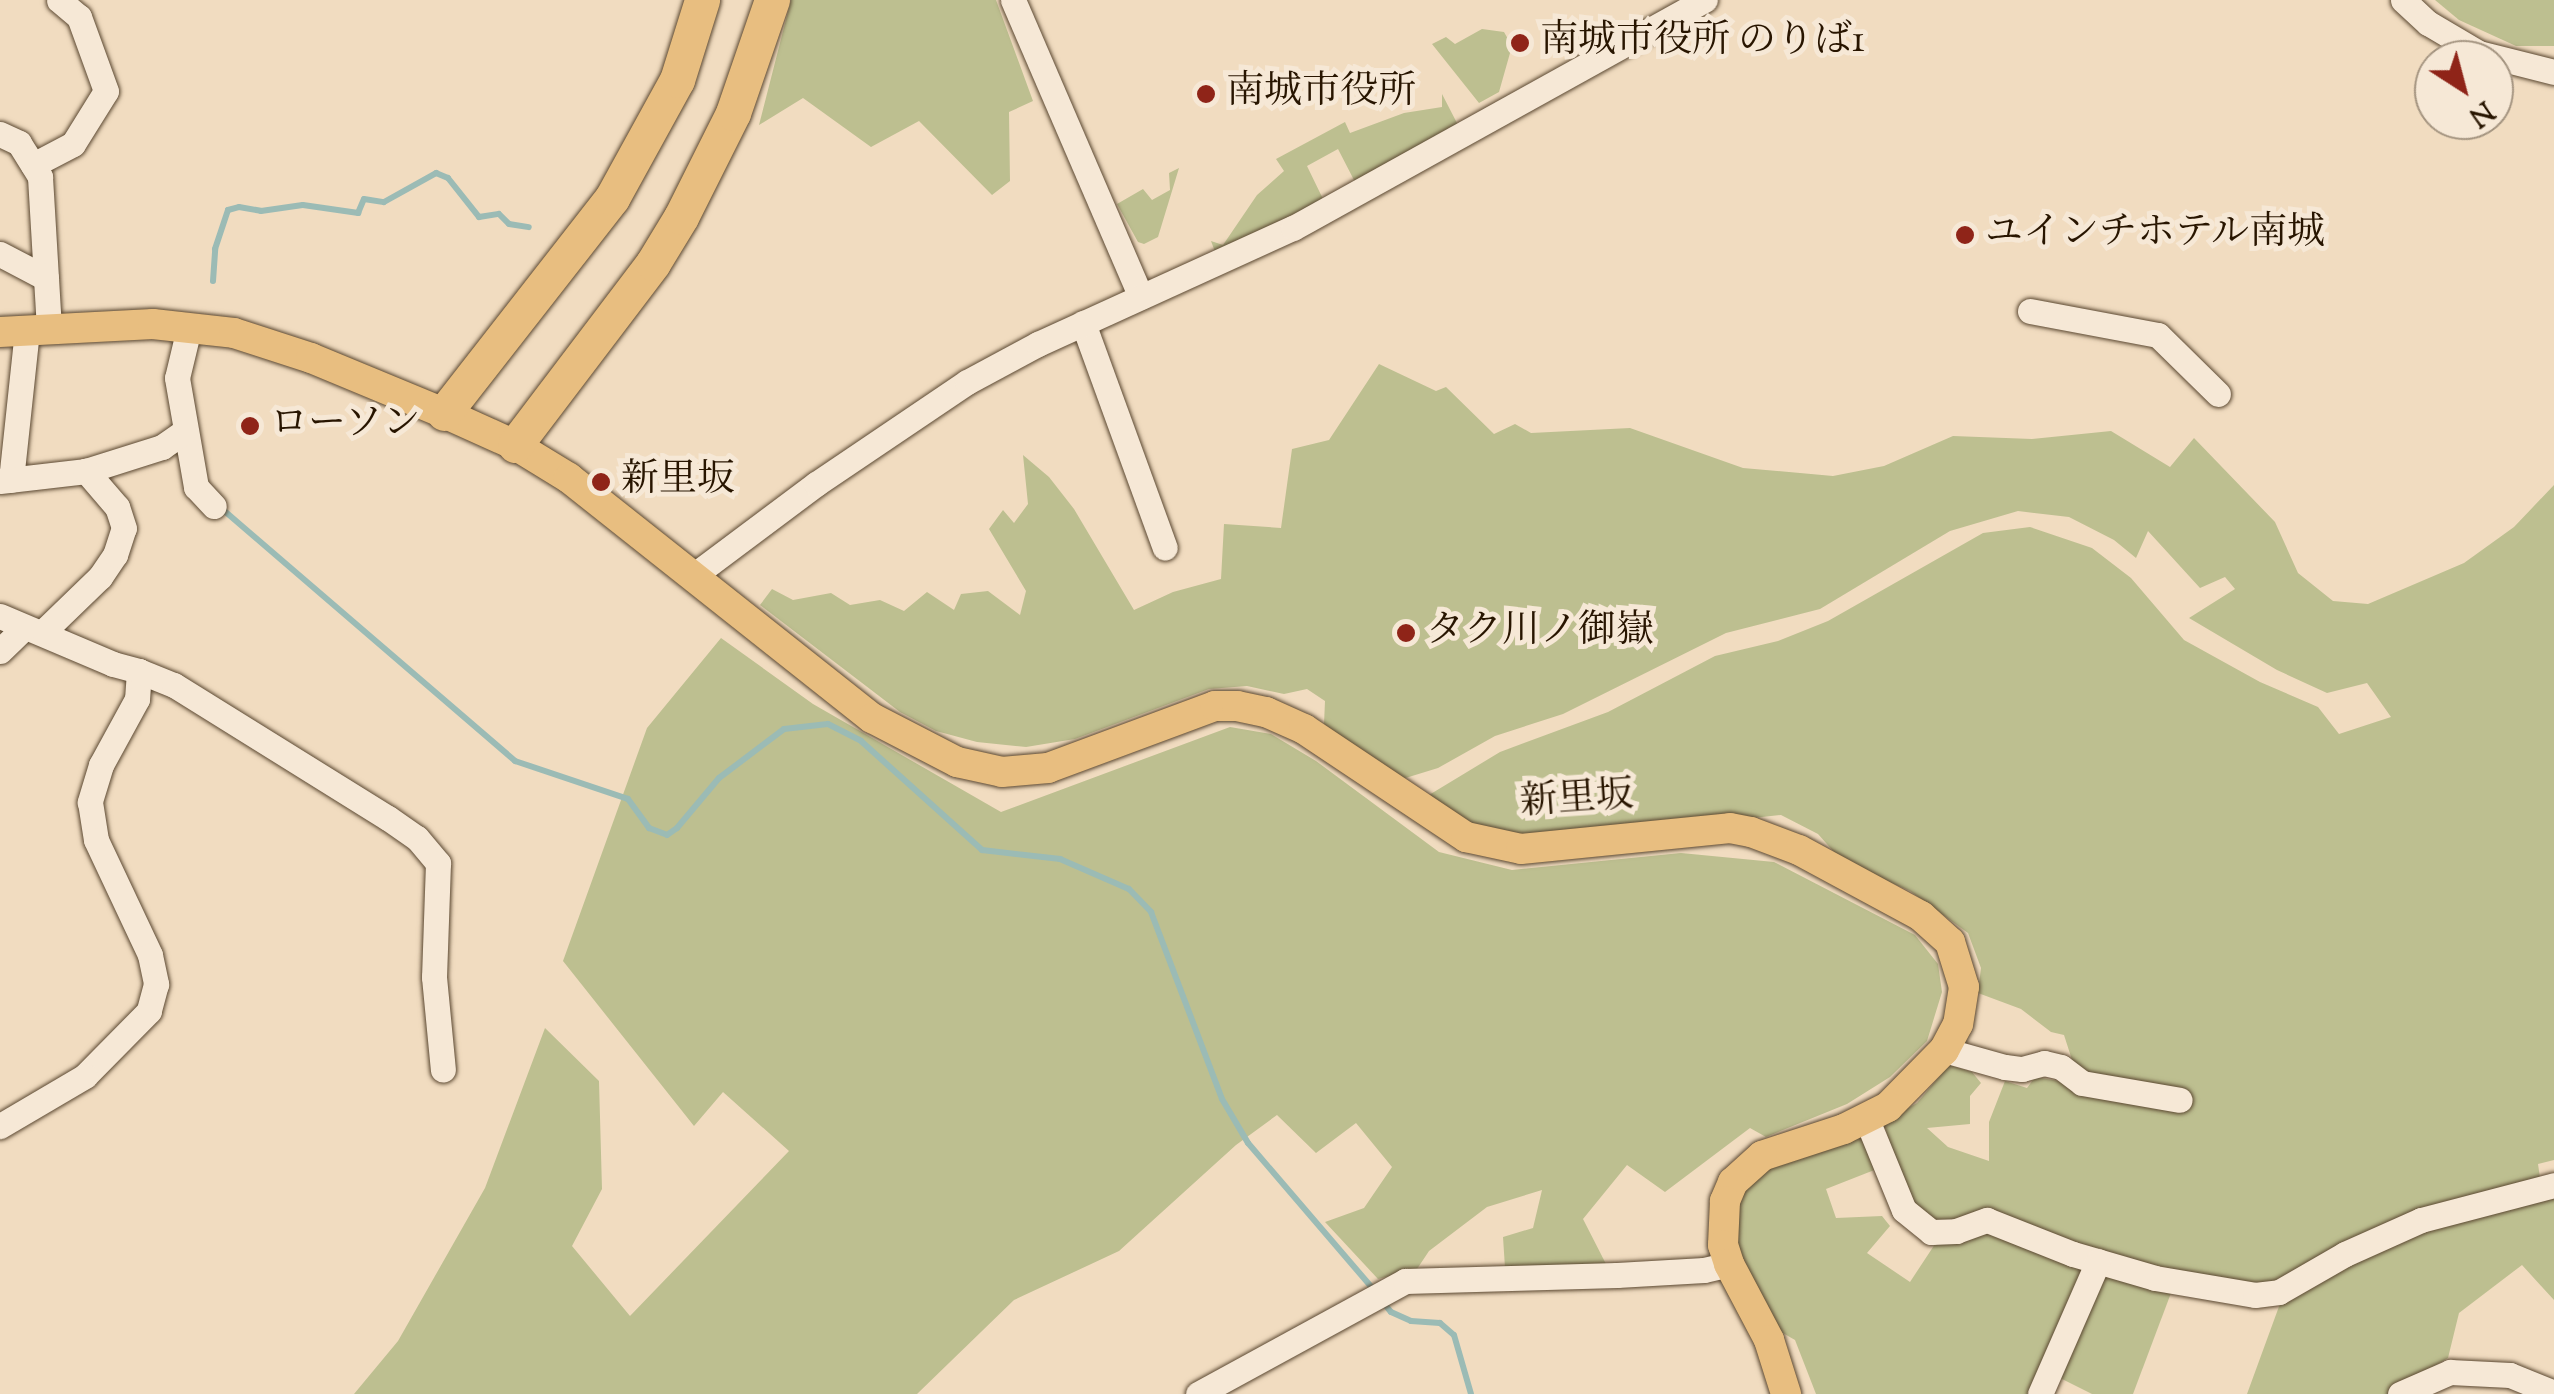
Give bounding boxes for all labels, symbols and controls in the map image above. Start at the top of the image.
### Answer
place label: 南城市役所 のりば1 [1540,20,1865,66]
marker: 南城市役所 のりば1 [1509,32,1531,54]
north arrow [2414,40,2514,140]
place label: 南城市役所 [1226,71,1416,117]
marker: 南城市役所 [1195,83,1217,105]
text: N [2460,90,2501,135]
place label: ユインチホテル南城 [1985,212,2327,258]
marker: ユインチホテル南城 [1954,224,1976,246]
place label: ローソン [270,403,422,449]
marker: ローソン [239,415,261,437]
place label: 新里坂 [621,459,735,505]
marker: 新里坂 [590,471,612,493]
place label: タク川ノ御嶽 [1426,610,1654,656]
marker: タク川ノ御嶽 [1395,622,1417,644]
street label: 新里坂 [1519,774,1635,828]

